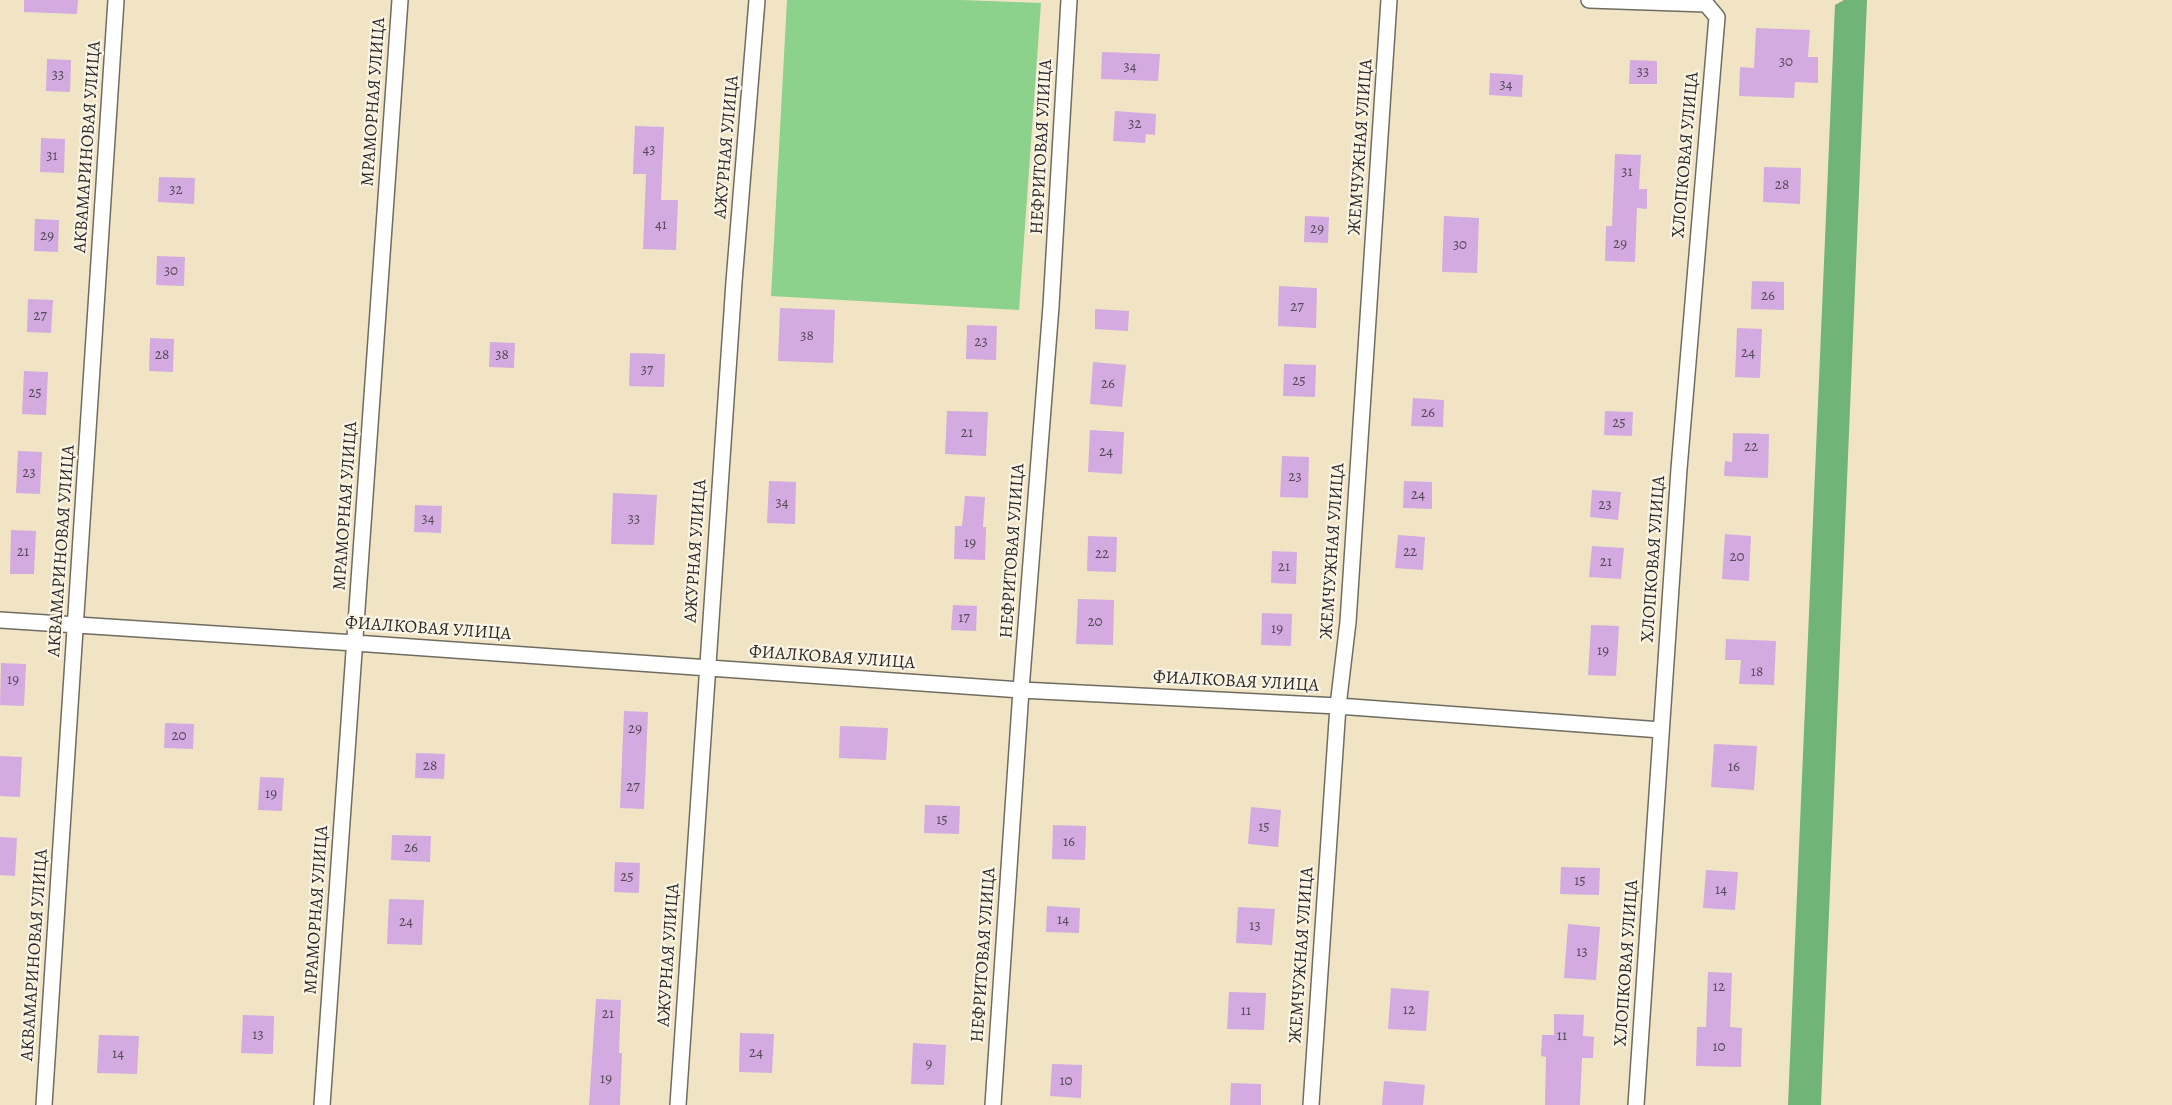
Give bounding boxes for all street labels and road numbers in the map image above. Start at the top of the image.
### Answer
street label: МРАМОРНАЯ УЛИЦА [357,17,391,187]
street label: АКВАМАРИНОВАЯ УЛИЦА [70,40,106,254]
street label: ЖЕМЧУЖНАЯ УЛИЦА [1344,58,1378,236]
street label: НЕФРИТОВАЯ УЛИЦА [1027,59,1057,235]
street label: ХЛОПКОВАЯ УЛИЦА [1668,71,1704,239]
street label: АЖУРНАЯ УЛИЦА [710,74,744,220]
street label: МРАМОРНАЯ УЛИЦА [329,421,363,591]
street label: АКВАМАРИНОВАЯ УЛИЦА [44,444,80,658]
street label: ЖЕМЧУЖНАЯ УЛИЦА [1316,462,1350,640]
street label: НЕФРИТОВАЯ УЛИЦА [996,463,1030,639]
street label: ХЛОПКОВАЯ УЛИЦА [1637,475,1671,643]
street label: АЖУРНАЯ УЛИЦА [680,479,712,623]
street label: ФИАЛКОВАЯ УЛИЦА [344,612,512,646]
street label: ФИАЛКОВАЯ УЛИЦА [748,641,916,675]
street label: ФИАЛКОВАЯ УЛИЦА [1152,667,1320,697]
street label: МРАМОРНАЯ УЛИЦА [300,825,334,995]
street label: АКВАМАРИНОВАЯ УЛИЦА [17,848,53,1062]
street label: ЖЕМЧУЖНАЯ УЛИЦА [1285,866,1319,1044]
street label: НЕФРИТОВАЯ УЛИЦА [967,867,1001,1043]
street label: ХЛОПКОВАЯ УЛИЦА [1610,879,1644,1047]
street label: АЖУРНАЯ УЛИЦА [653,883,685,1027]

